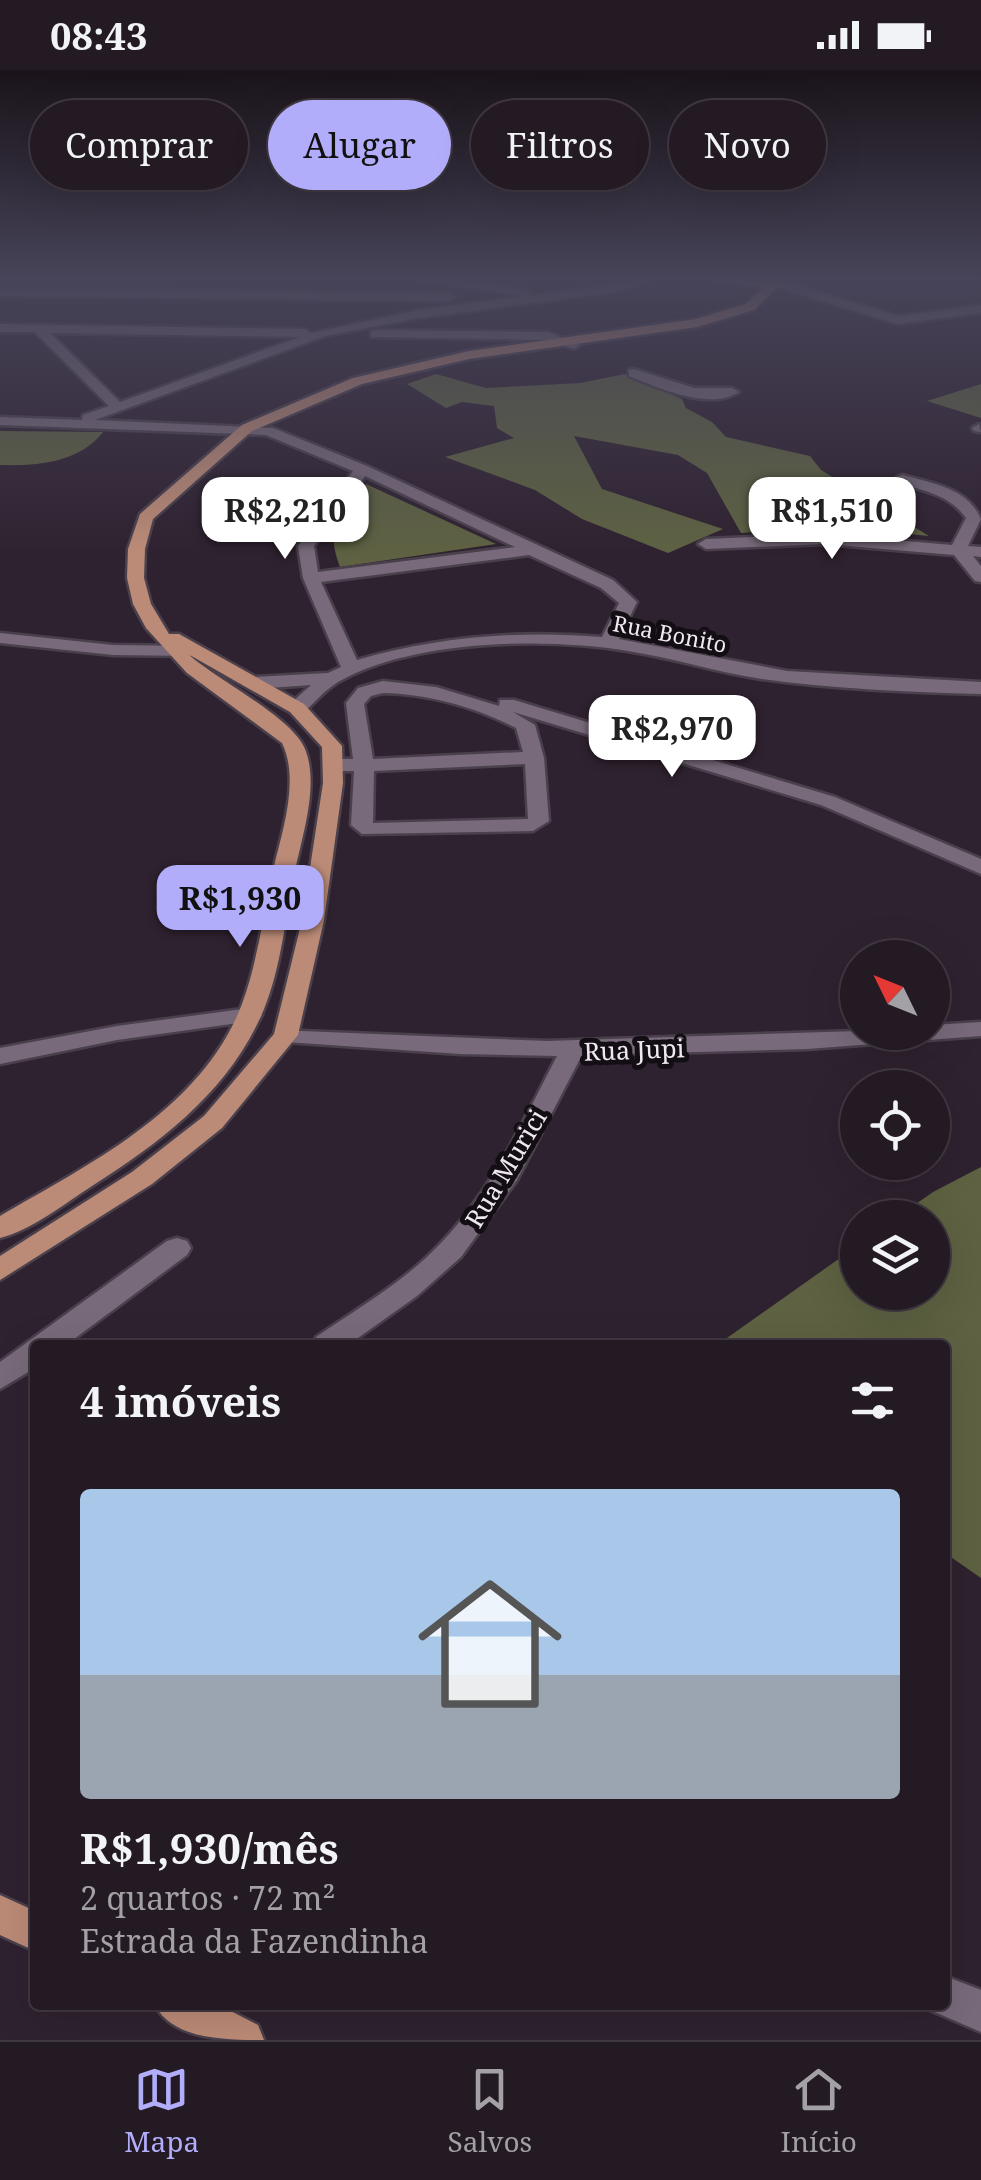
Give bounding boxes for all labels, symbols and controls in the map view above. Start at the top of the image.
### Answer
text: 08:43 [50,9,147,61]
chip: Comprar [30,100,248,190]
chip: Alugar [268,100,451,190]
chip: Filtros [471,100,649,190]
chip: Novo [669,100,826,190]
pin: R$2,210 [193,477,377,562]
pin: R$1,510 [740,477,924,562]
text: R$2,210 [224,488,346,531]
text: R$1,510 [771,488,893,531]
street label: Rua Bonito [611,607,729,659]
pin: R$2,970 [580,695,764,780]
text: R$2,970 [611,706,733,749]
pin: R$1,930 [148,865,332,950]
text: R$1,930 [179,876,301,919]
north arrow [840,940,950,1050]
map controls [840,940,950,1310]
street label: Rua Jupi [583,1030,685,1068]
button: locate [840,1070,950,1180]
street label: Rua Murici [456,1103,554,1233]
button: layers [840,1200,950,1310]
text: 4 imóveis [80,1372,281,1429]
icon: filters [845,1373,900,1428]
icon: home [400,1554,580,1734]
text: R$1,930/mês [80,1819,339,1876]
text: 2 quartos · 72 m² [80,1876,335,1919]
text: Estrada da Fazendinha [80,1919,429,1962]
tab: Mapa [124,2062,199,2160]
tab: Salvos [448,2062,532,2160]
tab: Início [781,2062,857,2160]

